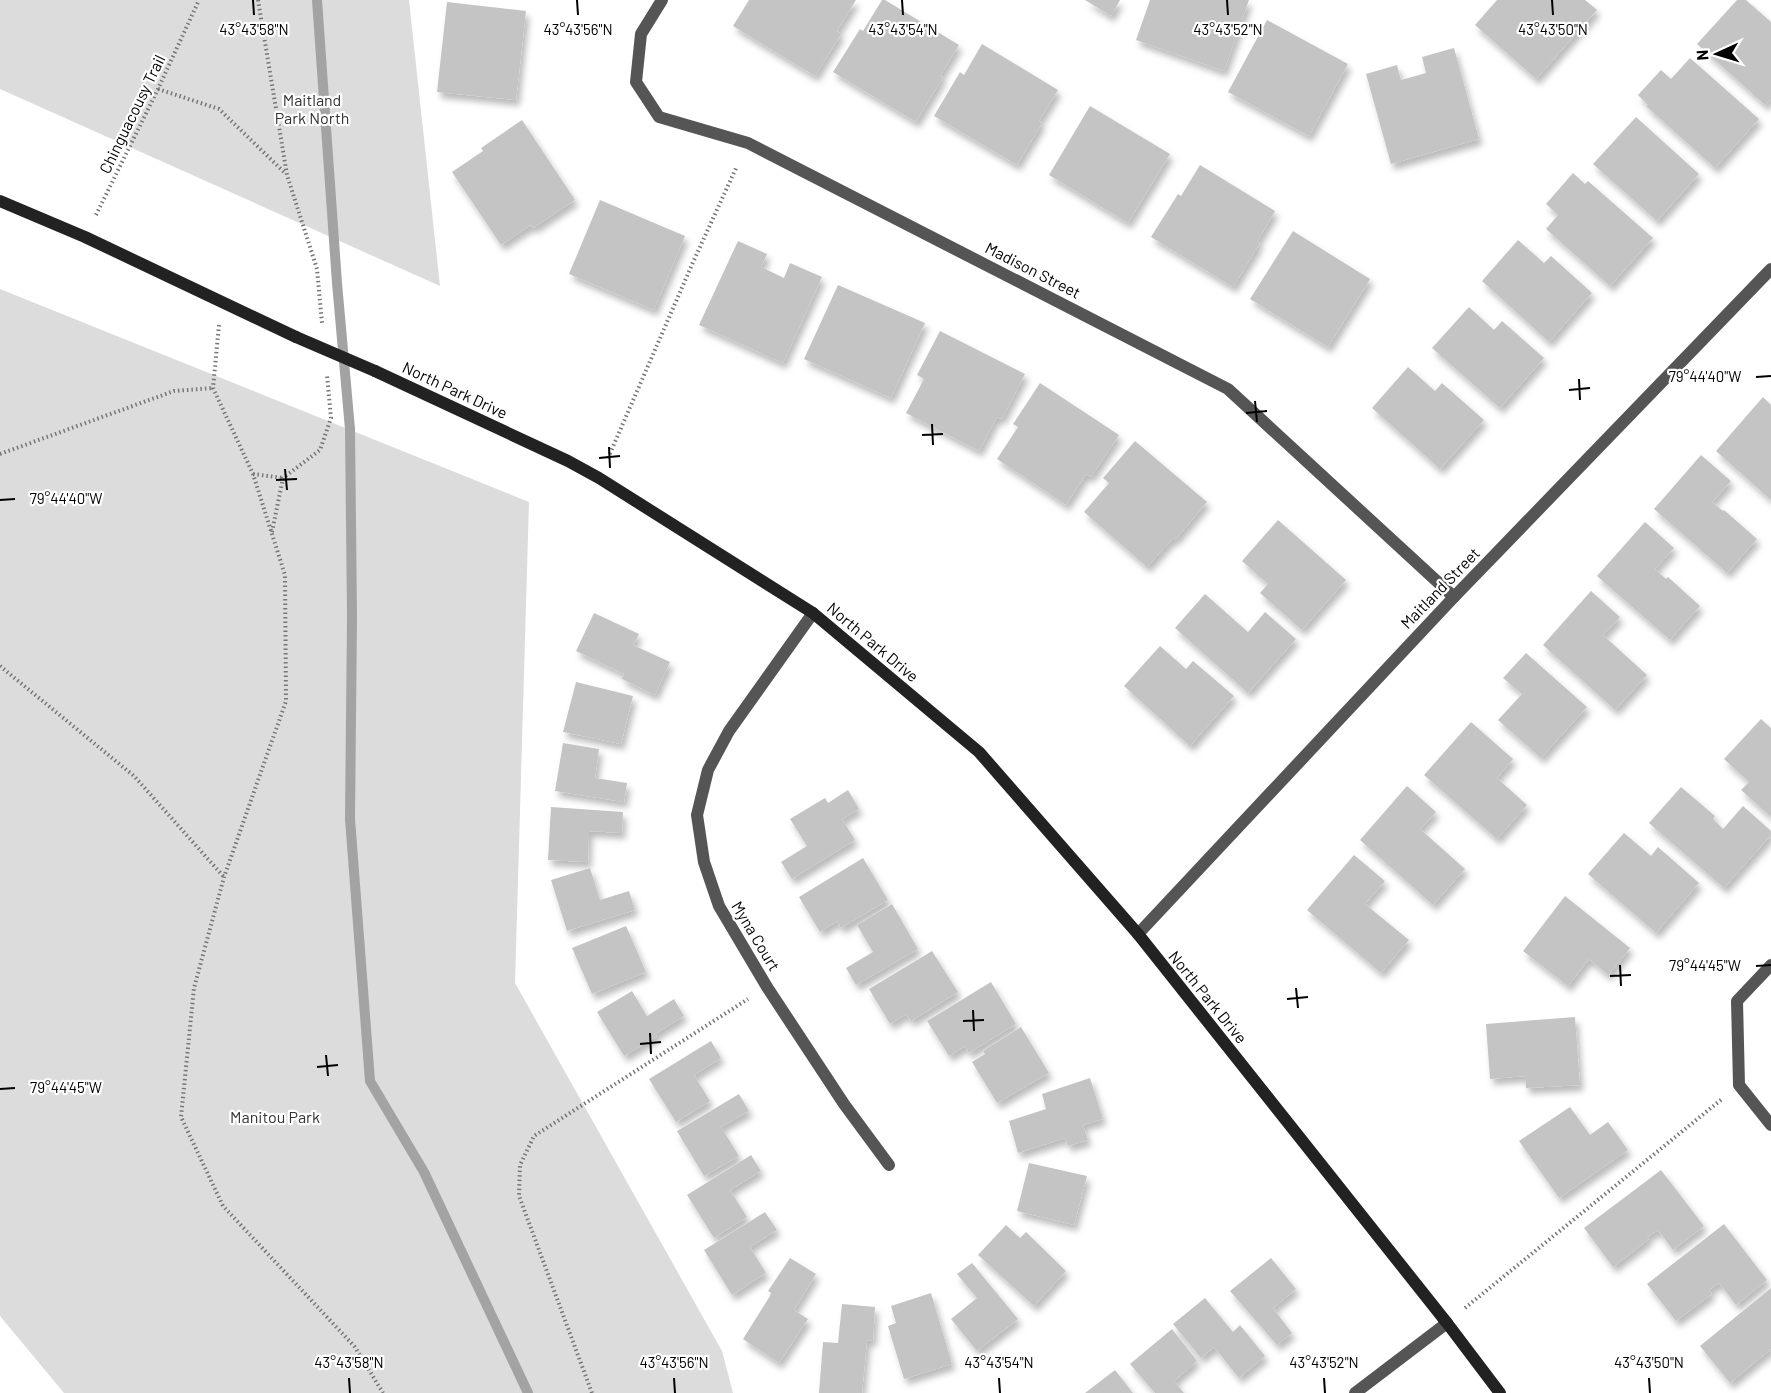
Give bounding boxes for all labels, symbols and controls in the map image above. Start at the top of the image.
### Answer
text: 43°43'58"N [219,20,289,38]
text: 43°43'56"N [543,20,613,38]
text: 43°43'54"N [868,20,938,38]
text: 43°43'52"N [1193,20,1263,38]
text: 43°43'50"N [1518,20,1588,38]
north arrow [1687,24,1747,84]
text: N [1692,49,1711,61]
street label: Chinguacousy Trail [95,51,169,176]
park label: Maitland Park North [275,90,349,127]
street label: Madison Street [982,237,1084,302]
street label: North Park Drive [400,357,511,422]
text: 79°44'40"W [1669,367,1741,385]
text: 79°44'40"W [30,489,102,507]
street label: Maitland Street [1396,543,1483,632]
street label: North Park Drive [824,598,923,685]
street label: Myna Court [728,898,785,974]
street label: North Park Drive [1165,947,1251,1047]
text: 79°44'45"W [1669,956,1741,974]
text: 79°44'45"W [30,1078,102,1096]
park label: Manitou Park [230,1107,320,1126]
text: 43°43'58"N [314,1353,384,1371]
text: 43°43'56"N [639,1353,709,1371]
text: 43°43'54"N [964,1353,1034,1371]
text: 43°43'52"N [1289,1353,1359,1371]
text: 43°43'50"N [1614,1353,1684,1371]

